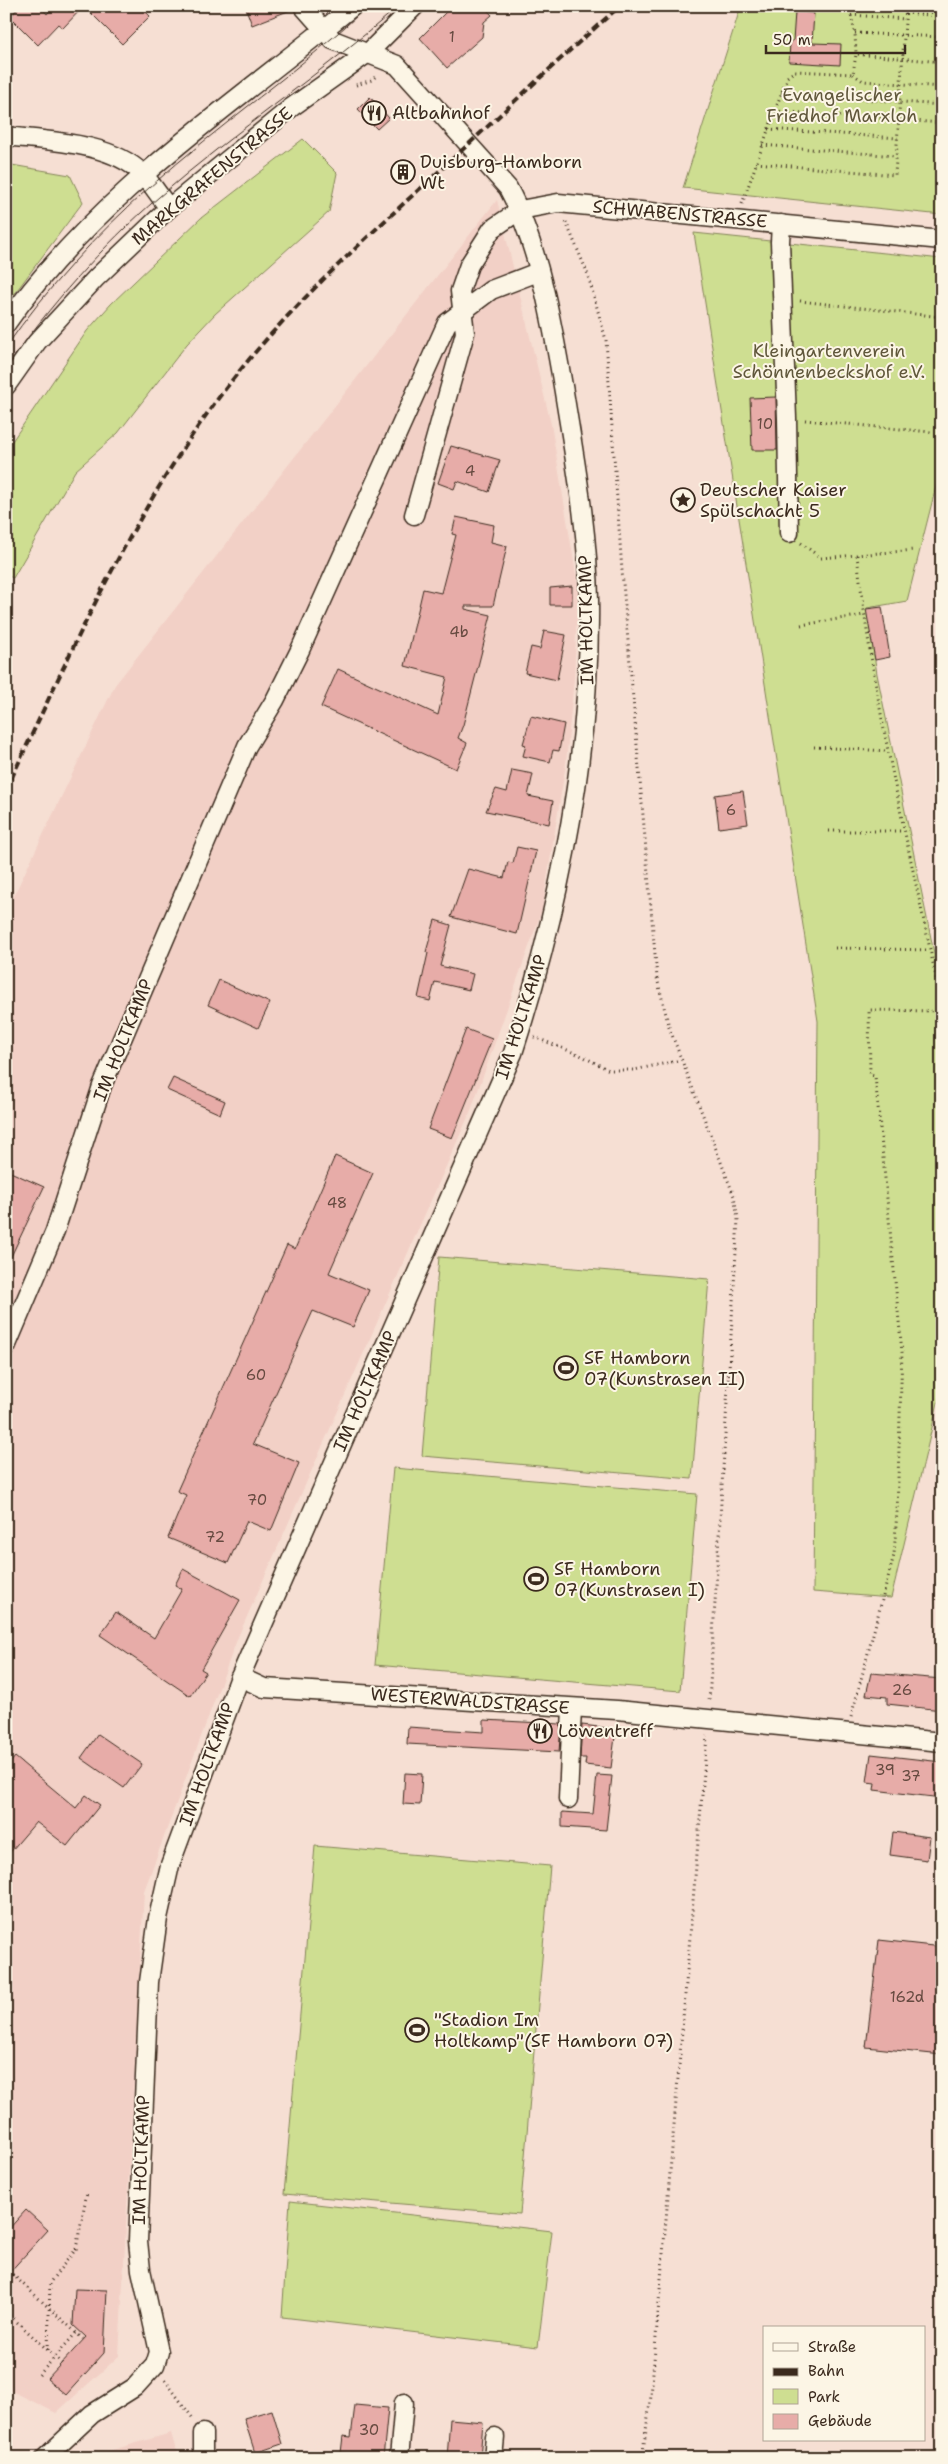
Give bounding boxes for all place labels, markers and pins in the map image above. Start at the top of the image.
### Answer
restaurant icon: Altbahnhof [361,100,387,126]
place label: Altbahnhof [392,101,490,125]
place label: Duisburg-Hamborn Wt [420,150,582,195]
building icon: Duisburg-Hamborn Wt [390,159,416,185]
place label: Deutscher Kaiser Spülschacht 5 [700,478,847,523]
place icon: Deutscher Kaiser Spülschacht 5 [670,487,696,513]
place label: SF Hamborn 07(Kunstrasen II) [584,1346,745,1391]
sports icon: SF Hamborn 07(Kunstrasen II) [553,1355,579,1381]
place label: SF Hamborn 07(Kunstrasen I) [554,1557,705,1602]
sports icon: SF Hamborn 07(Kunstrasen I) [523,1566,549,1592]
restaurant icon: Löwentreff [527,1718,553,1744]
place label: Löwentreff [558,1719,654,1743]
place label: "Stadion Im Holtkamp"(SF Hamborn 07) [434,2008,673,2053]
sports icon: "Stadion Im Holtkamp"(SF Hamborn 07) [404,2017,430,2043]

